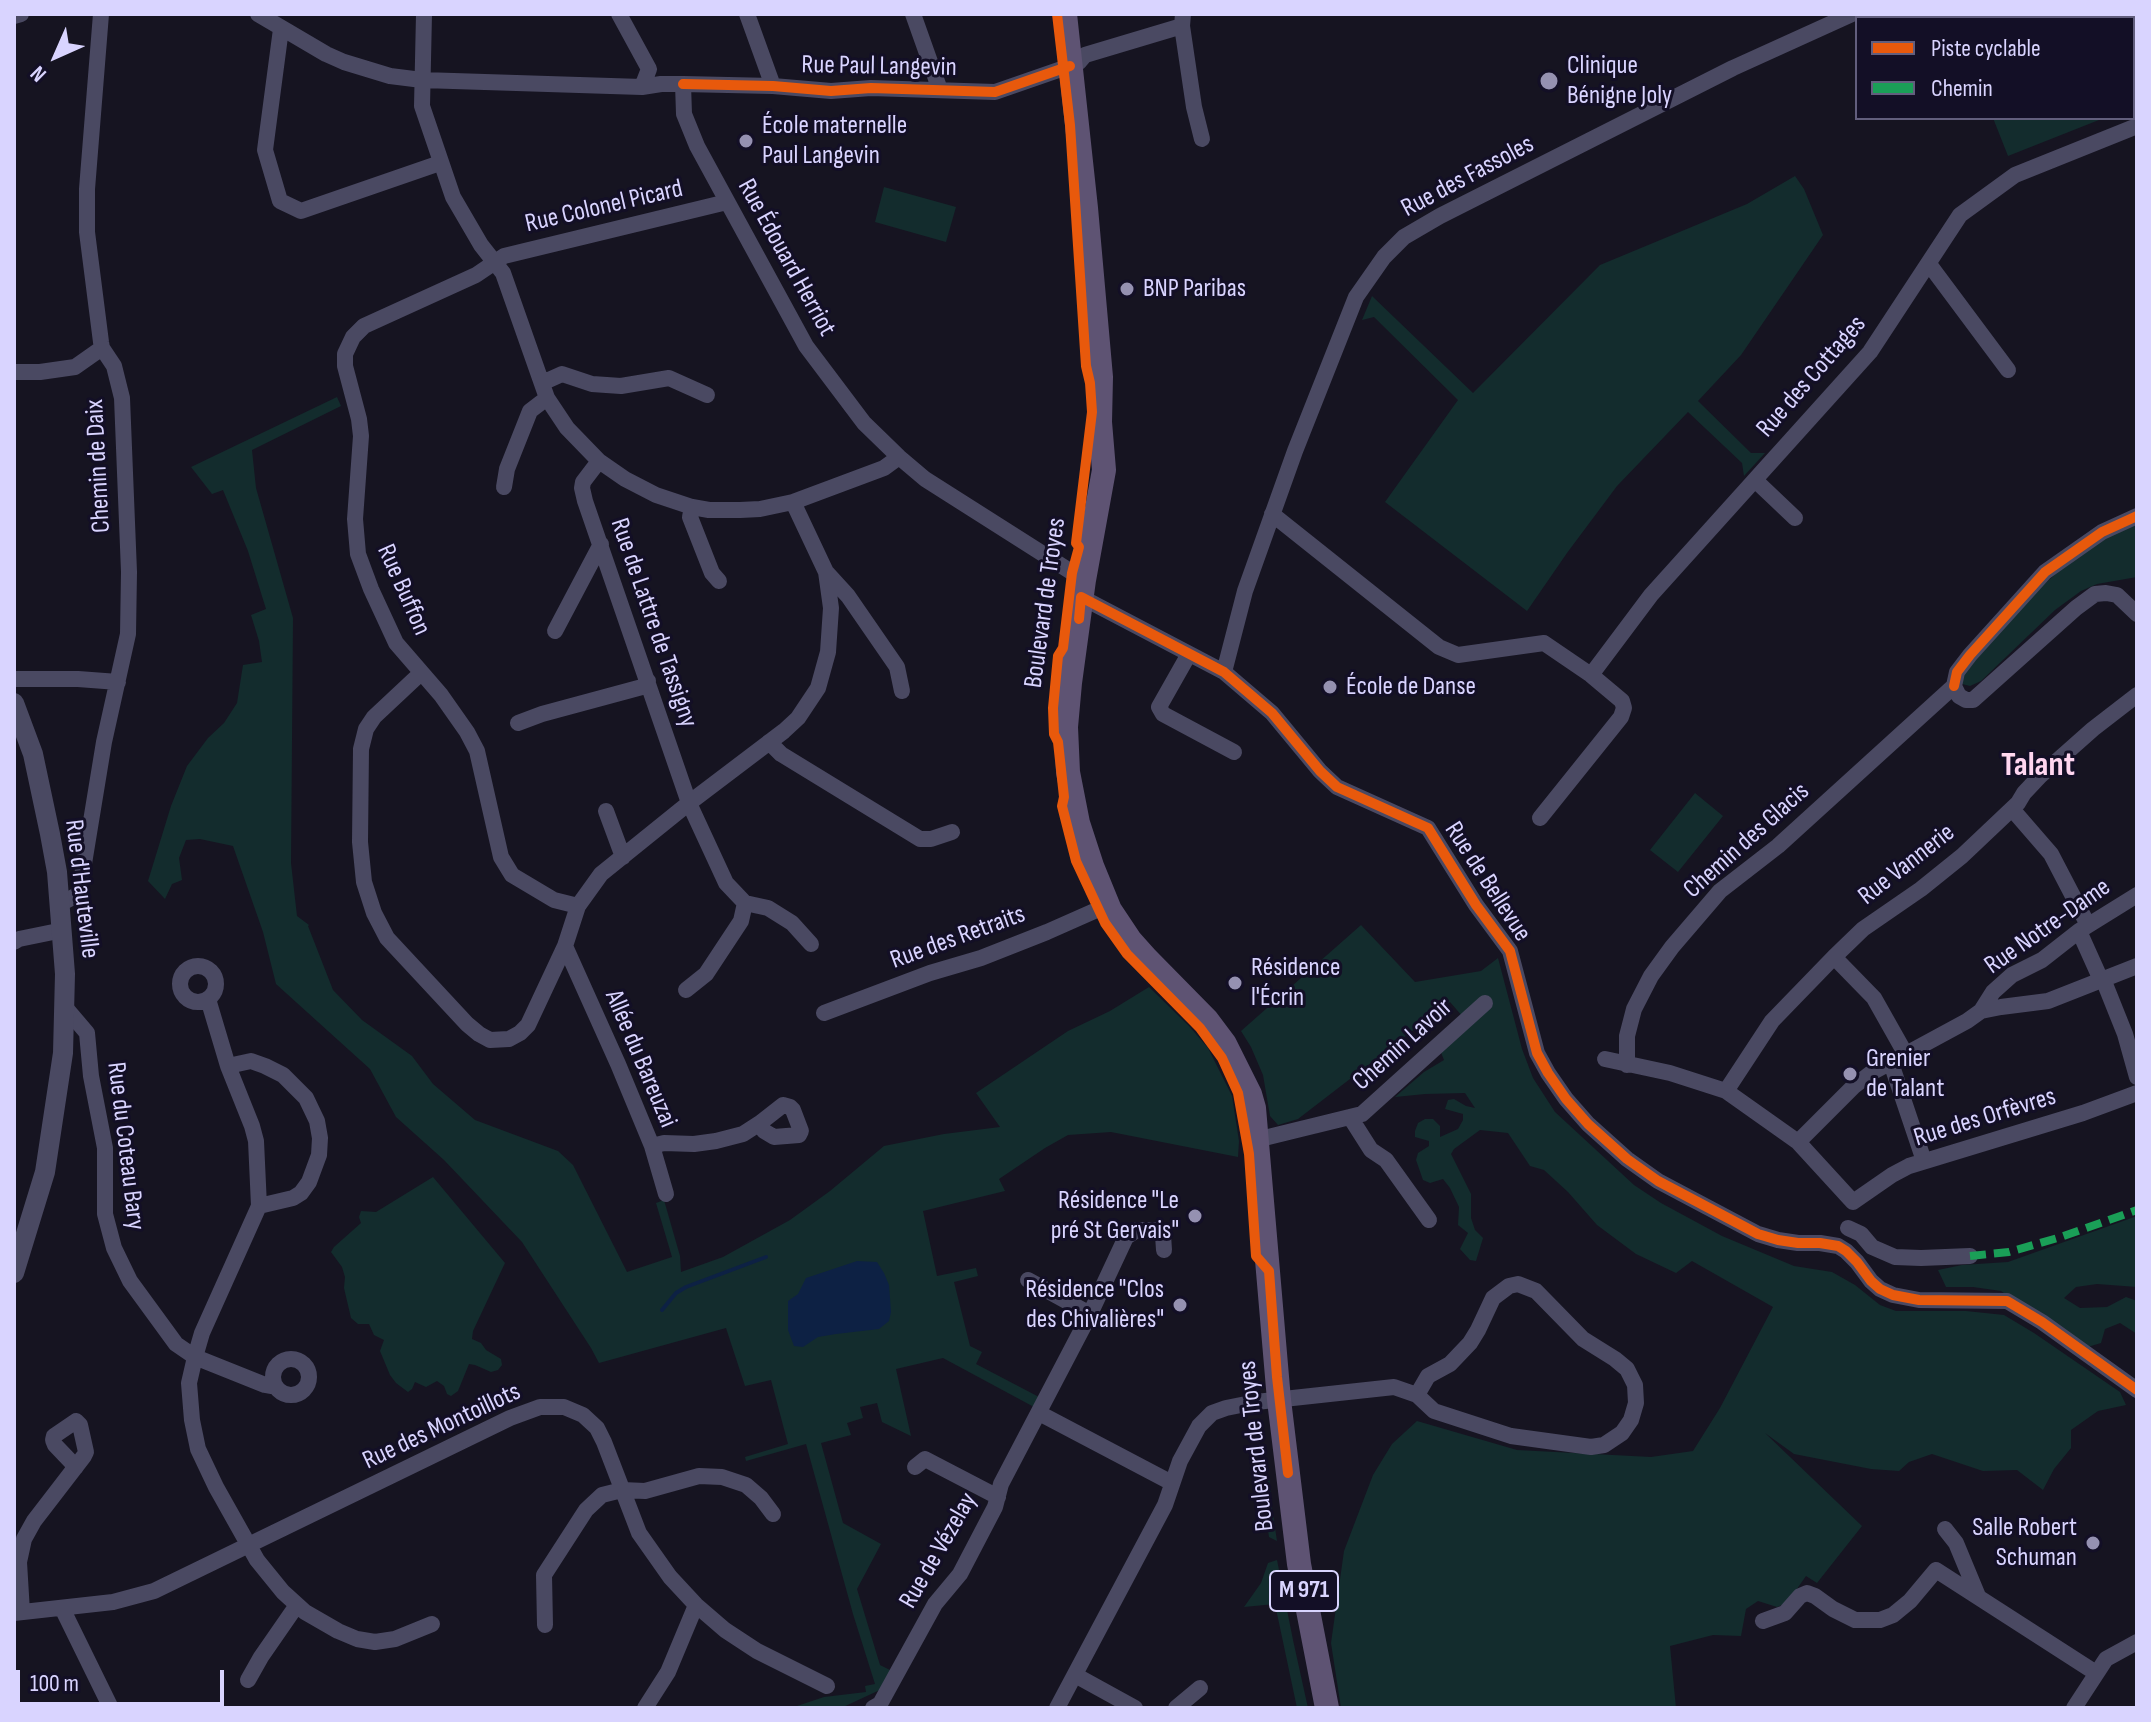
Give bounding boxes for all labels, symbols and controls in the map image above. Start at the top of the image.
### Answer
north arrow [16,16,96,96]
legend [1855,16,2135,120]
text: Piste cyclable [1931,34,2041,63]
street label: Rue Paul Langevin [801,50,957,84]
place label: Clinique Bénigne Joly [1567,50,1672,112]
text: N [25,60,52,87]
marker: Clinique Bénigne Joly [1538,70,1560,92]
text: Chemin [1931,74,1993,103]
place label: École maternelle Paul Langevin [762,110,907,172]
street label: Rue des Fassoles [1396,129,1540,225]
marker: École maternelle Paul Langevin [737,132,755,150]
street label: Rue Colonel Picard [522,174,686,240]
street label: Rue Édouard Herriot [730,174,842,342]
place label: BNP Paribas [1143,273,1246,305]
marker: BNP Paribas [1118,280,1136,298]
street label: Rue des Cottages [1751,310,1873,444]
street label: Chemin de Daix [80,398,118,534]
street label: Rue de Lattre de Tassigny [603,514,703,732]
street label: Boulevard de Troyes [1019,516,1073,690]
street label: Rue Buffon [369,540,437,640]
place label: École de Danse [1346,671,1476,703]
marker: École de Danse [1321,678,1339,696]
district label: Talant [2001,746,2075,786]
street label: Chemin des Glacis [1678,776,1816,906]
street label: Rue de Bellevue [1437,816,1537,948]
street label: Rue d'Hauteville [57,818,105,960]
street label: Rue Vannerie [1853,818,1961,912]
street label: Rue Notre-Dame [1979,872,2117,982]
street label: Rue des Retraits [886,899,1030,977]
place label: Résidence l'Écrin [1251,952,1340,1014]
marker: Résidence l'Écrin [1226,974,1244,992]
street label: Allée du Bareuzai [597,986,683,1132]
street label: Chemin Lavoir [1347,992,1459,1098]
place label: Grenier de Talant [1866,1043,1944,1104]
street label: Rue du Coteau Bary [99,1060,151,1232]
marker: Grenier de Talant [1841,1065,1859,1083]
street label: Rue des Orfèvres [1910,1082,2060,1154]
place label: Résidence "Le pré St Gervais" [1051,1185,1179,1246]
marker: Résidence "Le pré St Gervais" [1186,1207,1204,1225]
place label: Résidence "Clos des Chivalières" [1025,1274,1164,1336]
marker: Résidence "Clos des Chivalières" [1171,1296,1189,1314]
street label: Boulevard de Troyes [1233,1359,1281,1533]
street label: Rue des Montoillots [358,1377,526,1477]
street label: Rue de Vézelay [893,1488,985,1614]
place label: Salle Robert Schuman [1972,1512,2077,1574]
marker: Salle Robert Schuman [2084,1534,2102,1552]
road number: M 971 [1270,1571,1338,1611]
scale bar [20,1654,228,1704]
text: 100 m [30,1669,79,1698]

